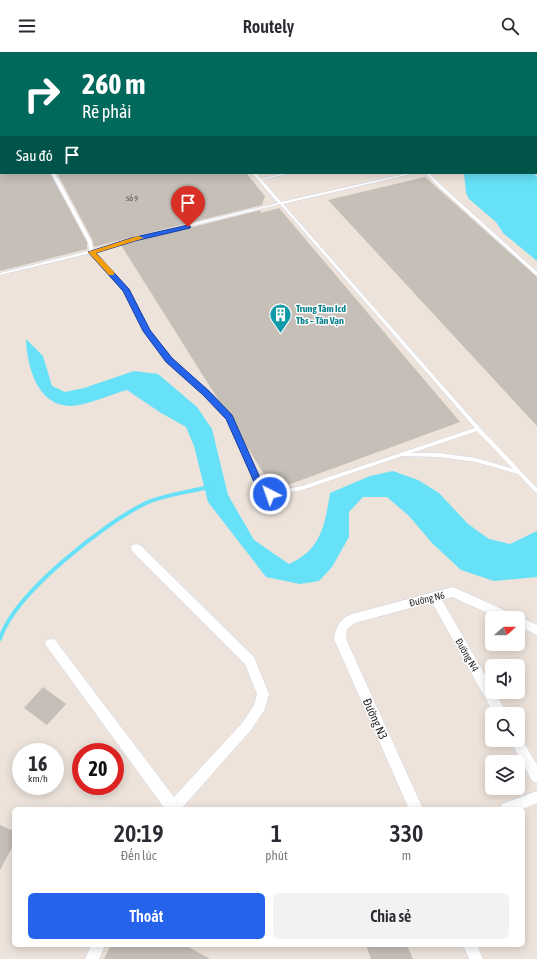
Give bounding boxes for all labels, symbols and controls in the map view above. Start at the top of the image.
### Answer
icon: menu [16,15,38,37]
icon: search [499,15,521,37]
text: Routely [243,16,294,37]
icon: right [16,68,68,120]
text: 260 m [82,68,145,100]
text: Rẽ phải [82,101,131,122]
icon: arrive [61,144,83,166]
text: Sau đó [16,147,53,164]
pin [171,186,205,227]
icon: arrive [177,192,199,214]
house number: Số 9 [126,194,138,203]
building icon: Trung Tâm Icd Tbs – Tân Vạn [268,301,294,334]
place label: Trung Tâm Icd Tbs – Tân Vạn [296,303,346,326]
position arrow [249,473,291,515]
street label: Đường N6 [408,589,446,609]
north arrow [485,611,525,651]
map controls [485,611,525,795]
street label: Đường N4 [453,637,481,674]
button: sound [485,659,525,699]
street label: Đường N3 [360,696,390,742]
button: search [485,707,525,747]
speed limit sign: 20 [72,743,124,795]
text: 16 [29,752,47,775]
button: layers [485,755,525,795]
text: km/h [28,773,48,784]
text: 20:19 [114,820,164,847]
text: 1 [271,820,282,847]
text: 330 [389,820,423,847]
text: Đến lúc [121,848,157,863]
text: phút [265,848,288,863]
text: m [402,848,411,863]
button: Thoát [28,893,265,939]
button: Chia sẻ [273,893,509,939]

